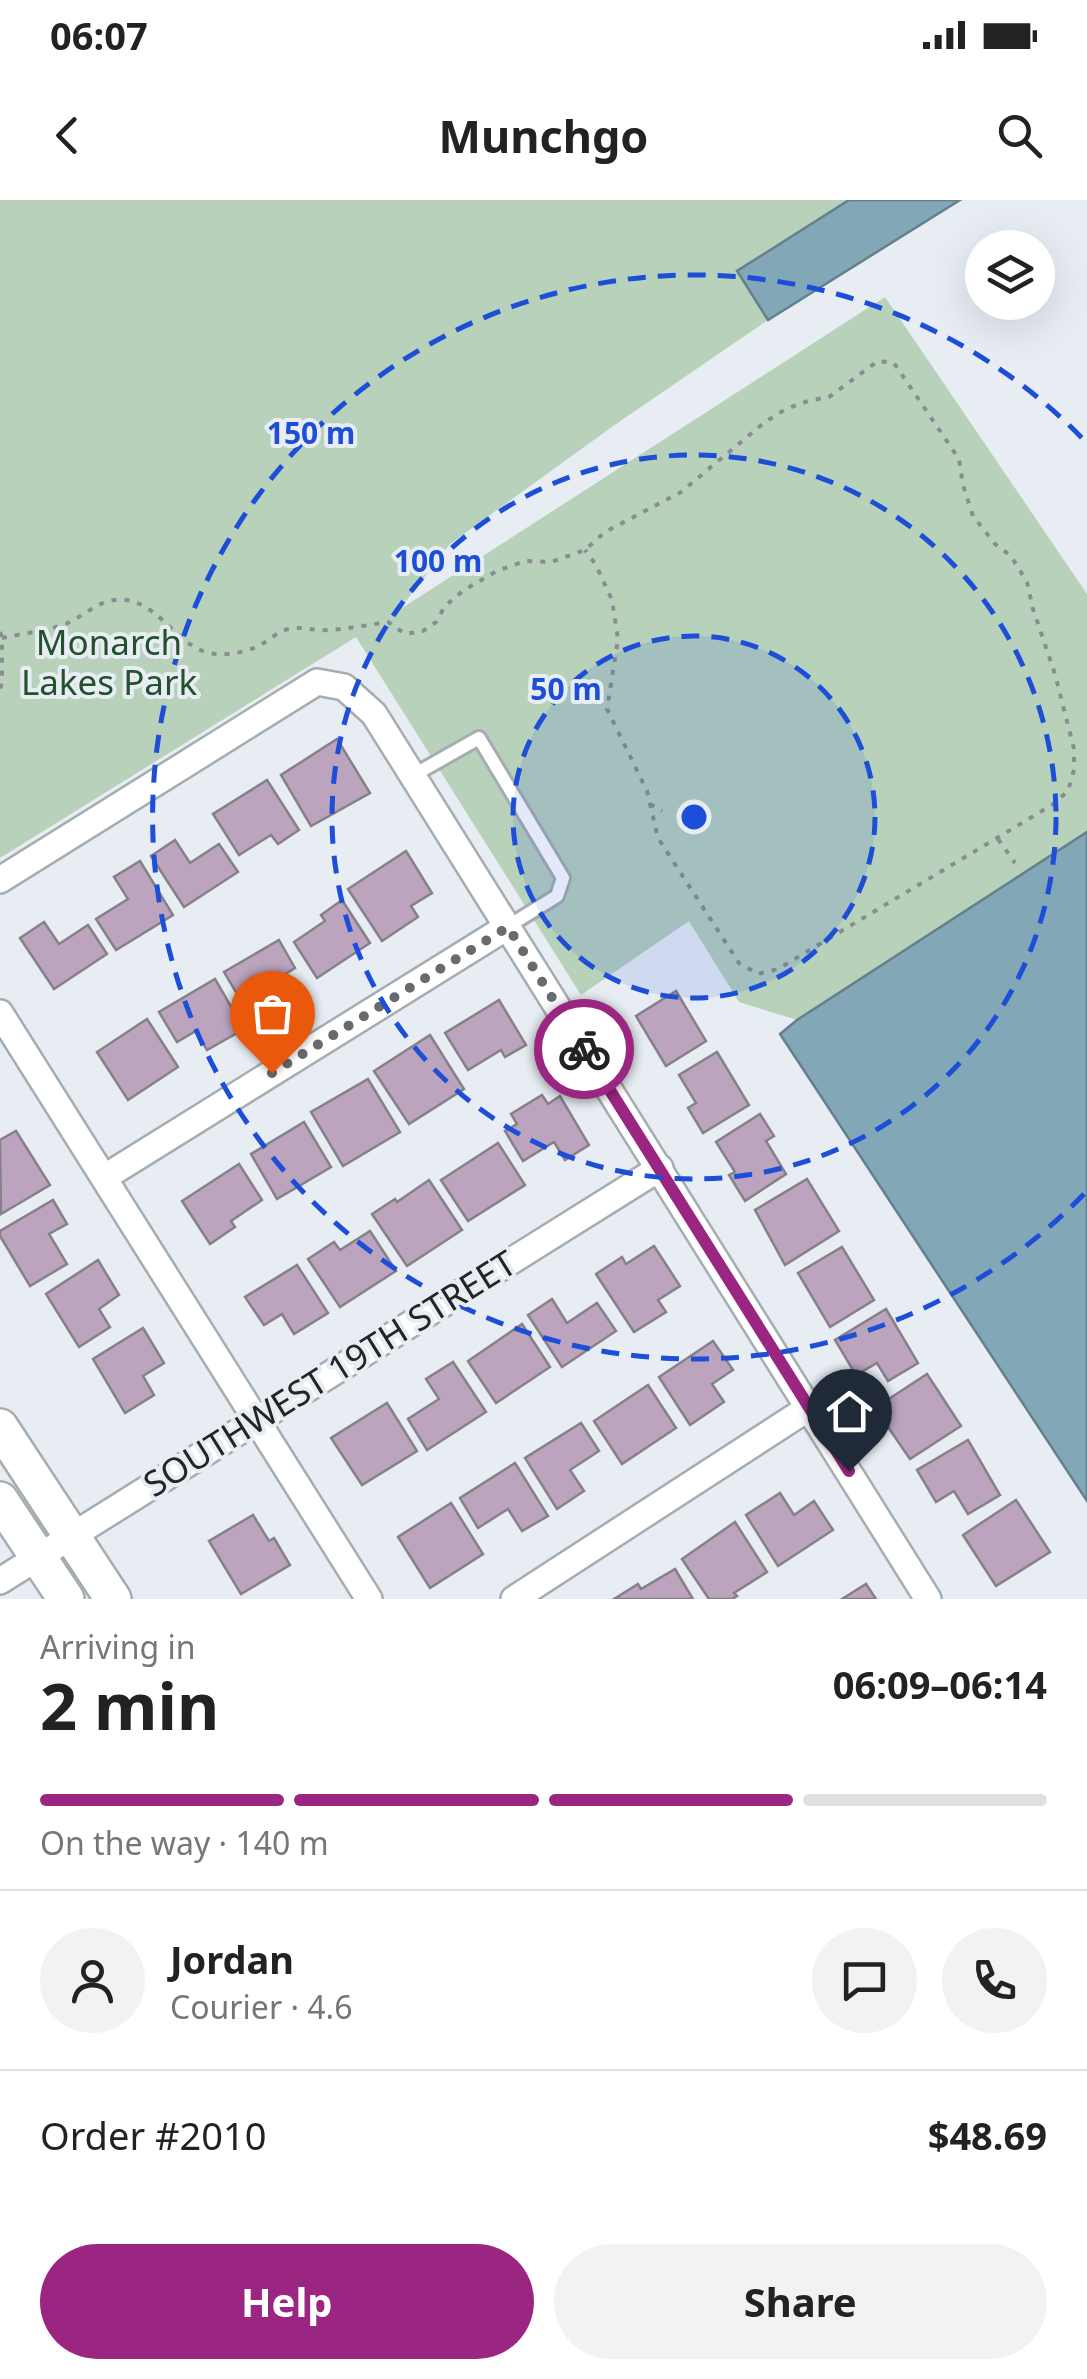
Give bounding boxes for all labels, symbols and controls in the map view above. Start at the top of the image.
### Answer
text: 06:07 [50,9,148,61]
text: Munchgo [439,105,648,166]
icon: back [40,108,95,163]
icon: search [992,108,1047,163]
map controls [965,230,1055,320]
button: layers [965,230,1055,320]
text: 150 m [267,412,355,453]
text: 100 m [394,540,482,581]
park label: Monarch Lakes Park [21,618,197,705]
text: 50 m [530,668,602,709]
centre of rings [676,799,712,835]
pin [230,971,315,1074]
icon: bag [245,986,300,1041]
courier [534,999,634,1099]
icon: bike [557,1022,612,1077]
street label: SOUTHWEST 19TH STREET [134,1238,525,1507]
pin [807,1369,892,1472]
icon: home [822,1384,877,1439]
text: Arriving in [40,1625,195,1668]
text: 06:09–06:14 [833,1658,1047,1710]
text: 2 min [40,1661,219,1749]
text: On the way · 140 m [40,1821,329,1864]
button: person [40,1928,145,2033]
button: chat [812,1928,917,2033]
button: phone [942,1928,1047,2033]
text: Jordan [170,1933,294,1985]
text: Courier · 4.6 [170,1985,353,2028]
text: Order #2010 [40,2109,266,2161]
text: $48.69 [928,2109,1047,2161]
button: Help [40,2244,534,2359]
button: Share [554,2244,1047,2359]

